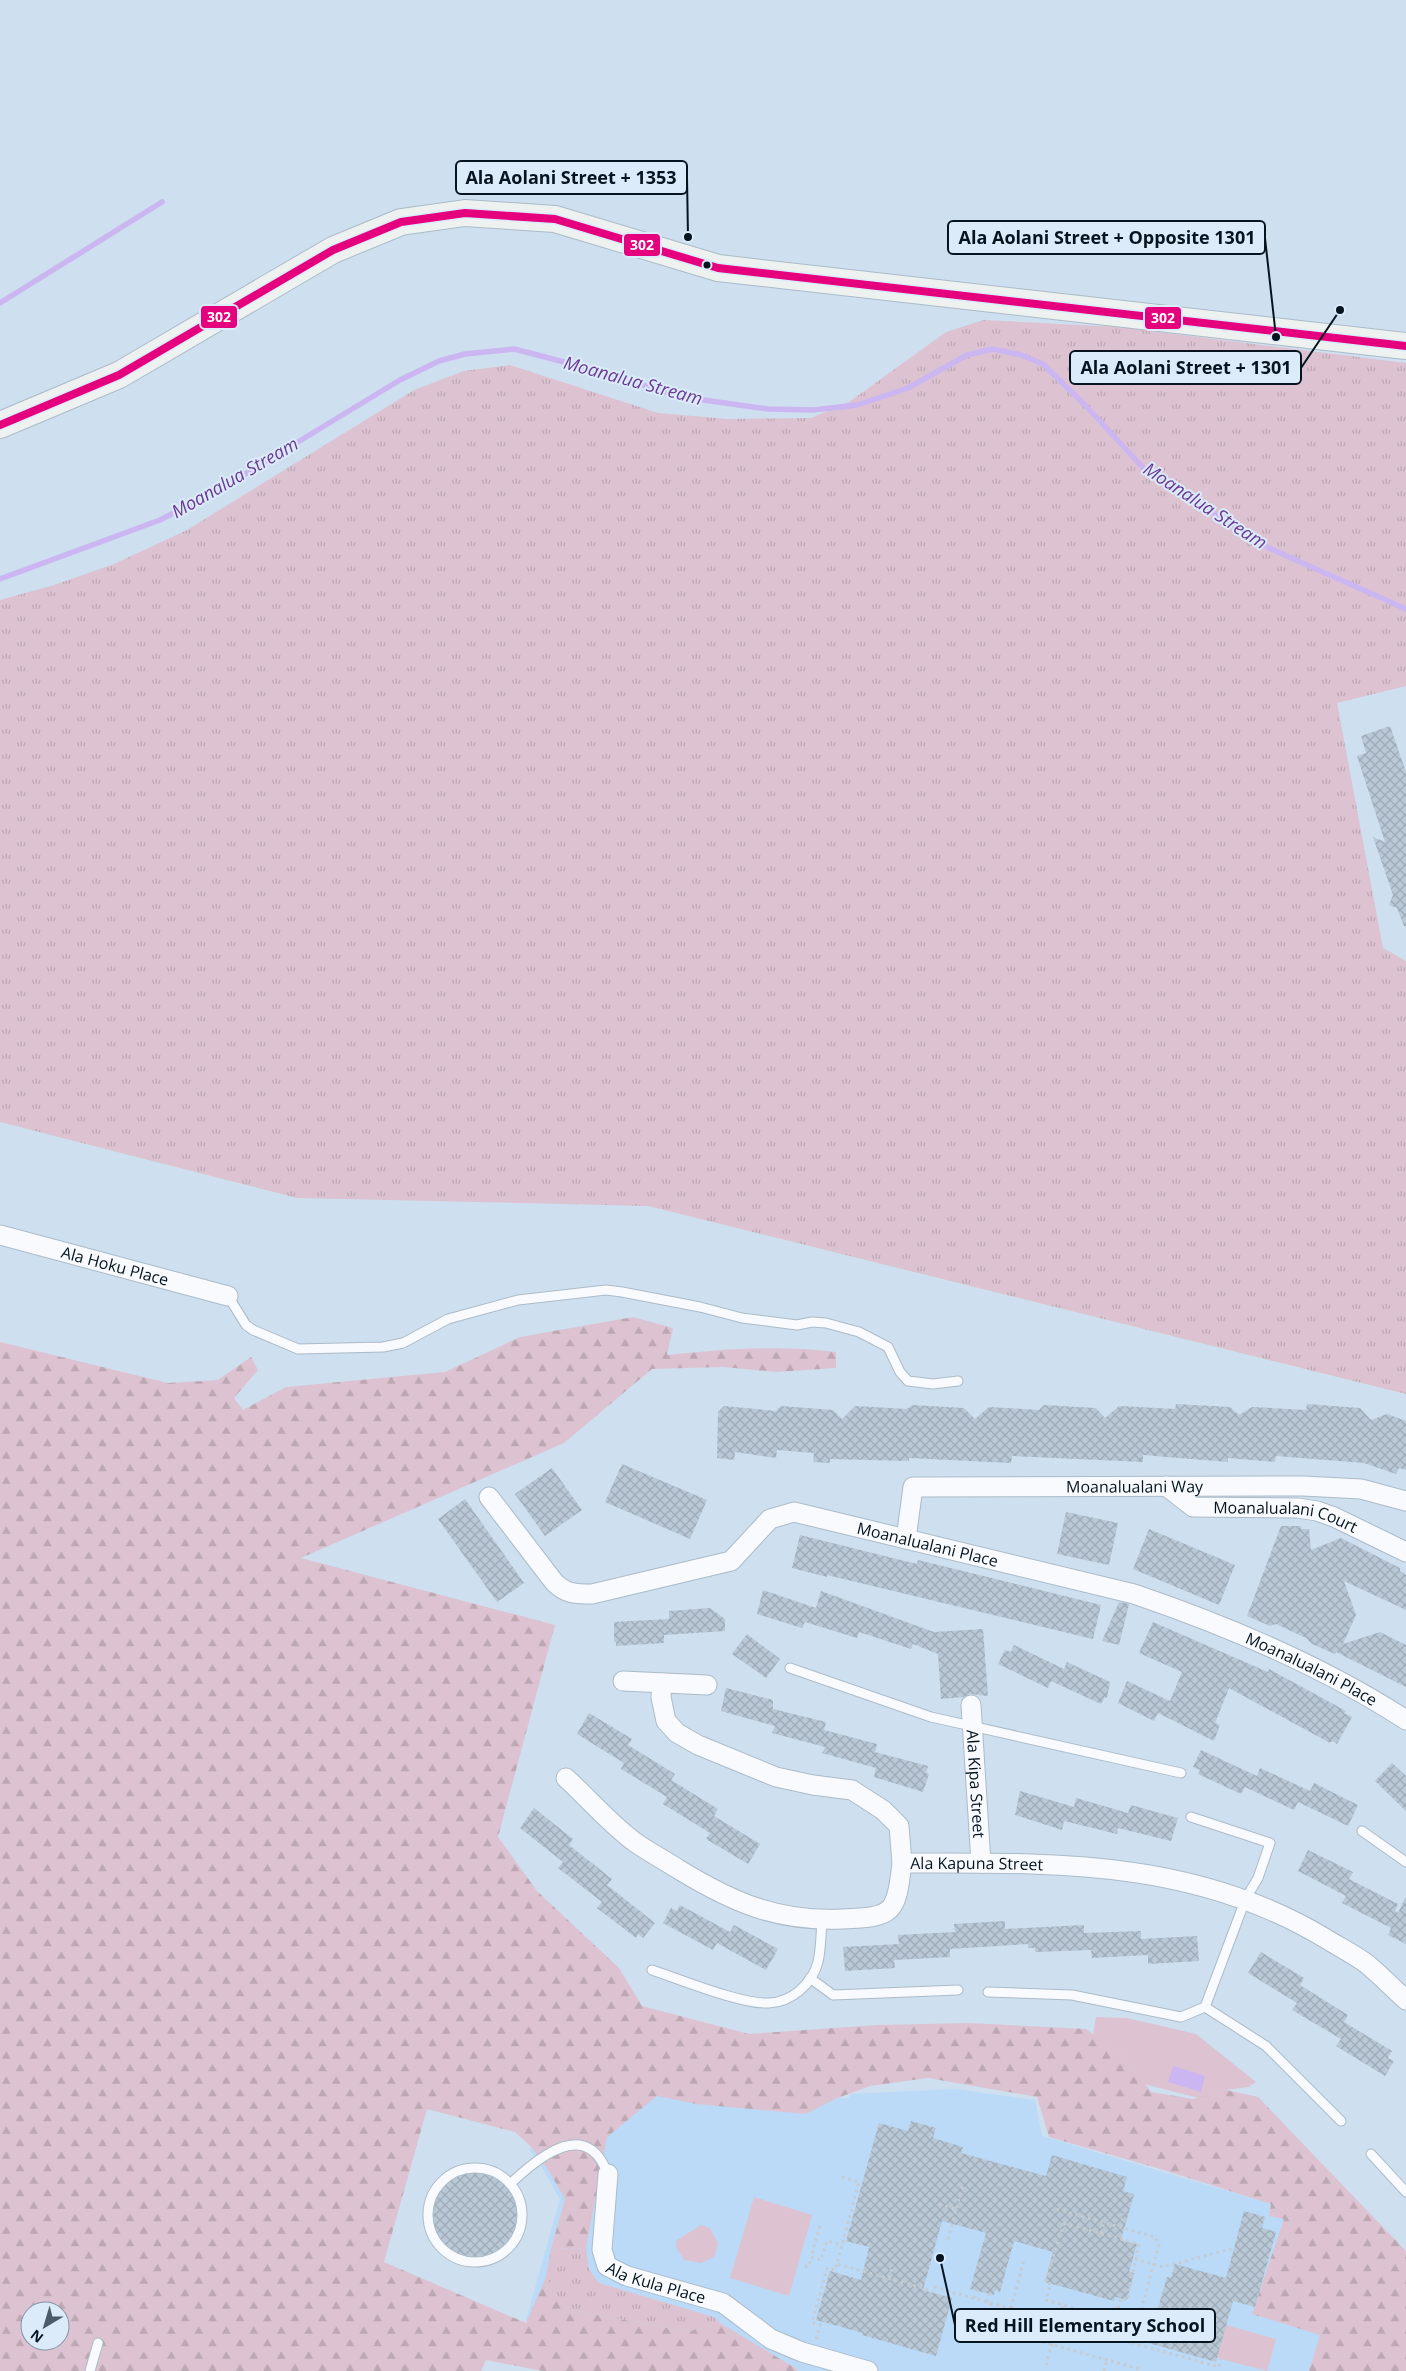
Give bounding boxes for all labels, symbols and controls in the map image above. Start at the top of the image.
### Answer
callout: Ala Aolani Street + 1353 [456,161,687,194]
text: Ala Aolani Street + 1353 [465,165,677,189]
callout: Ala Aolani Street + Opposite 1301 [948,221,1265,254]
text: Ala Aolani Street + Opposite 1301 [959,225,1256,249]
line badge: 302 [623,233,661,257]
text: 302 [630,235,654,254]
unlabelled marker [702,260,712,270]
line badge: 302 [200,305,238,329]
line badge: 302 [1144,306,1182,330]
text: 302 [207,307,231,326]
text: 302 [1151,308,1175,327]
water label: Moanalua Stream [561,350,705,410]
callout: Ala Aolani Street + 1301 [1070,351,1301,384]
text: Ala Aolani Street + 1301 [1080,355,1292,379]
water label: Moanalua Stream [167,431,302,523]
water label: Moanalua Stream [1139,456,1272,554]
street label: Ala Hoku Place [59,1241,171,1291]
street label: Moanalualani Way [1066,1475,1204,1498]
street label: Moanalualani Court [1213,1496,1362,1538]
street label: Moanalualani Place [855,1517,1001,1572]
street label: Moanalualani Place [1242,1627,1381,1711]
street label: Ala Kipa Street [962,1729,990,1839]
street label: Ala Kapuna Street [910,1852,1044,1875]
street label: Ala Kula Place [602,2256,708,2309]
north arrow [20,2301,70,2351]
callout: Red Hill Elementary School [955,2309,1215,2342]
text: Red Hill Elementary School [965,2313,1205,2337]
text: N [26,2326,47,2348]

